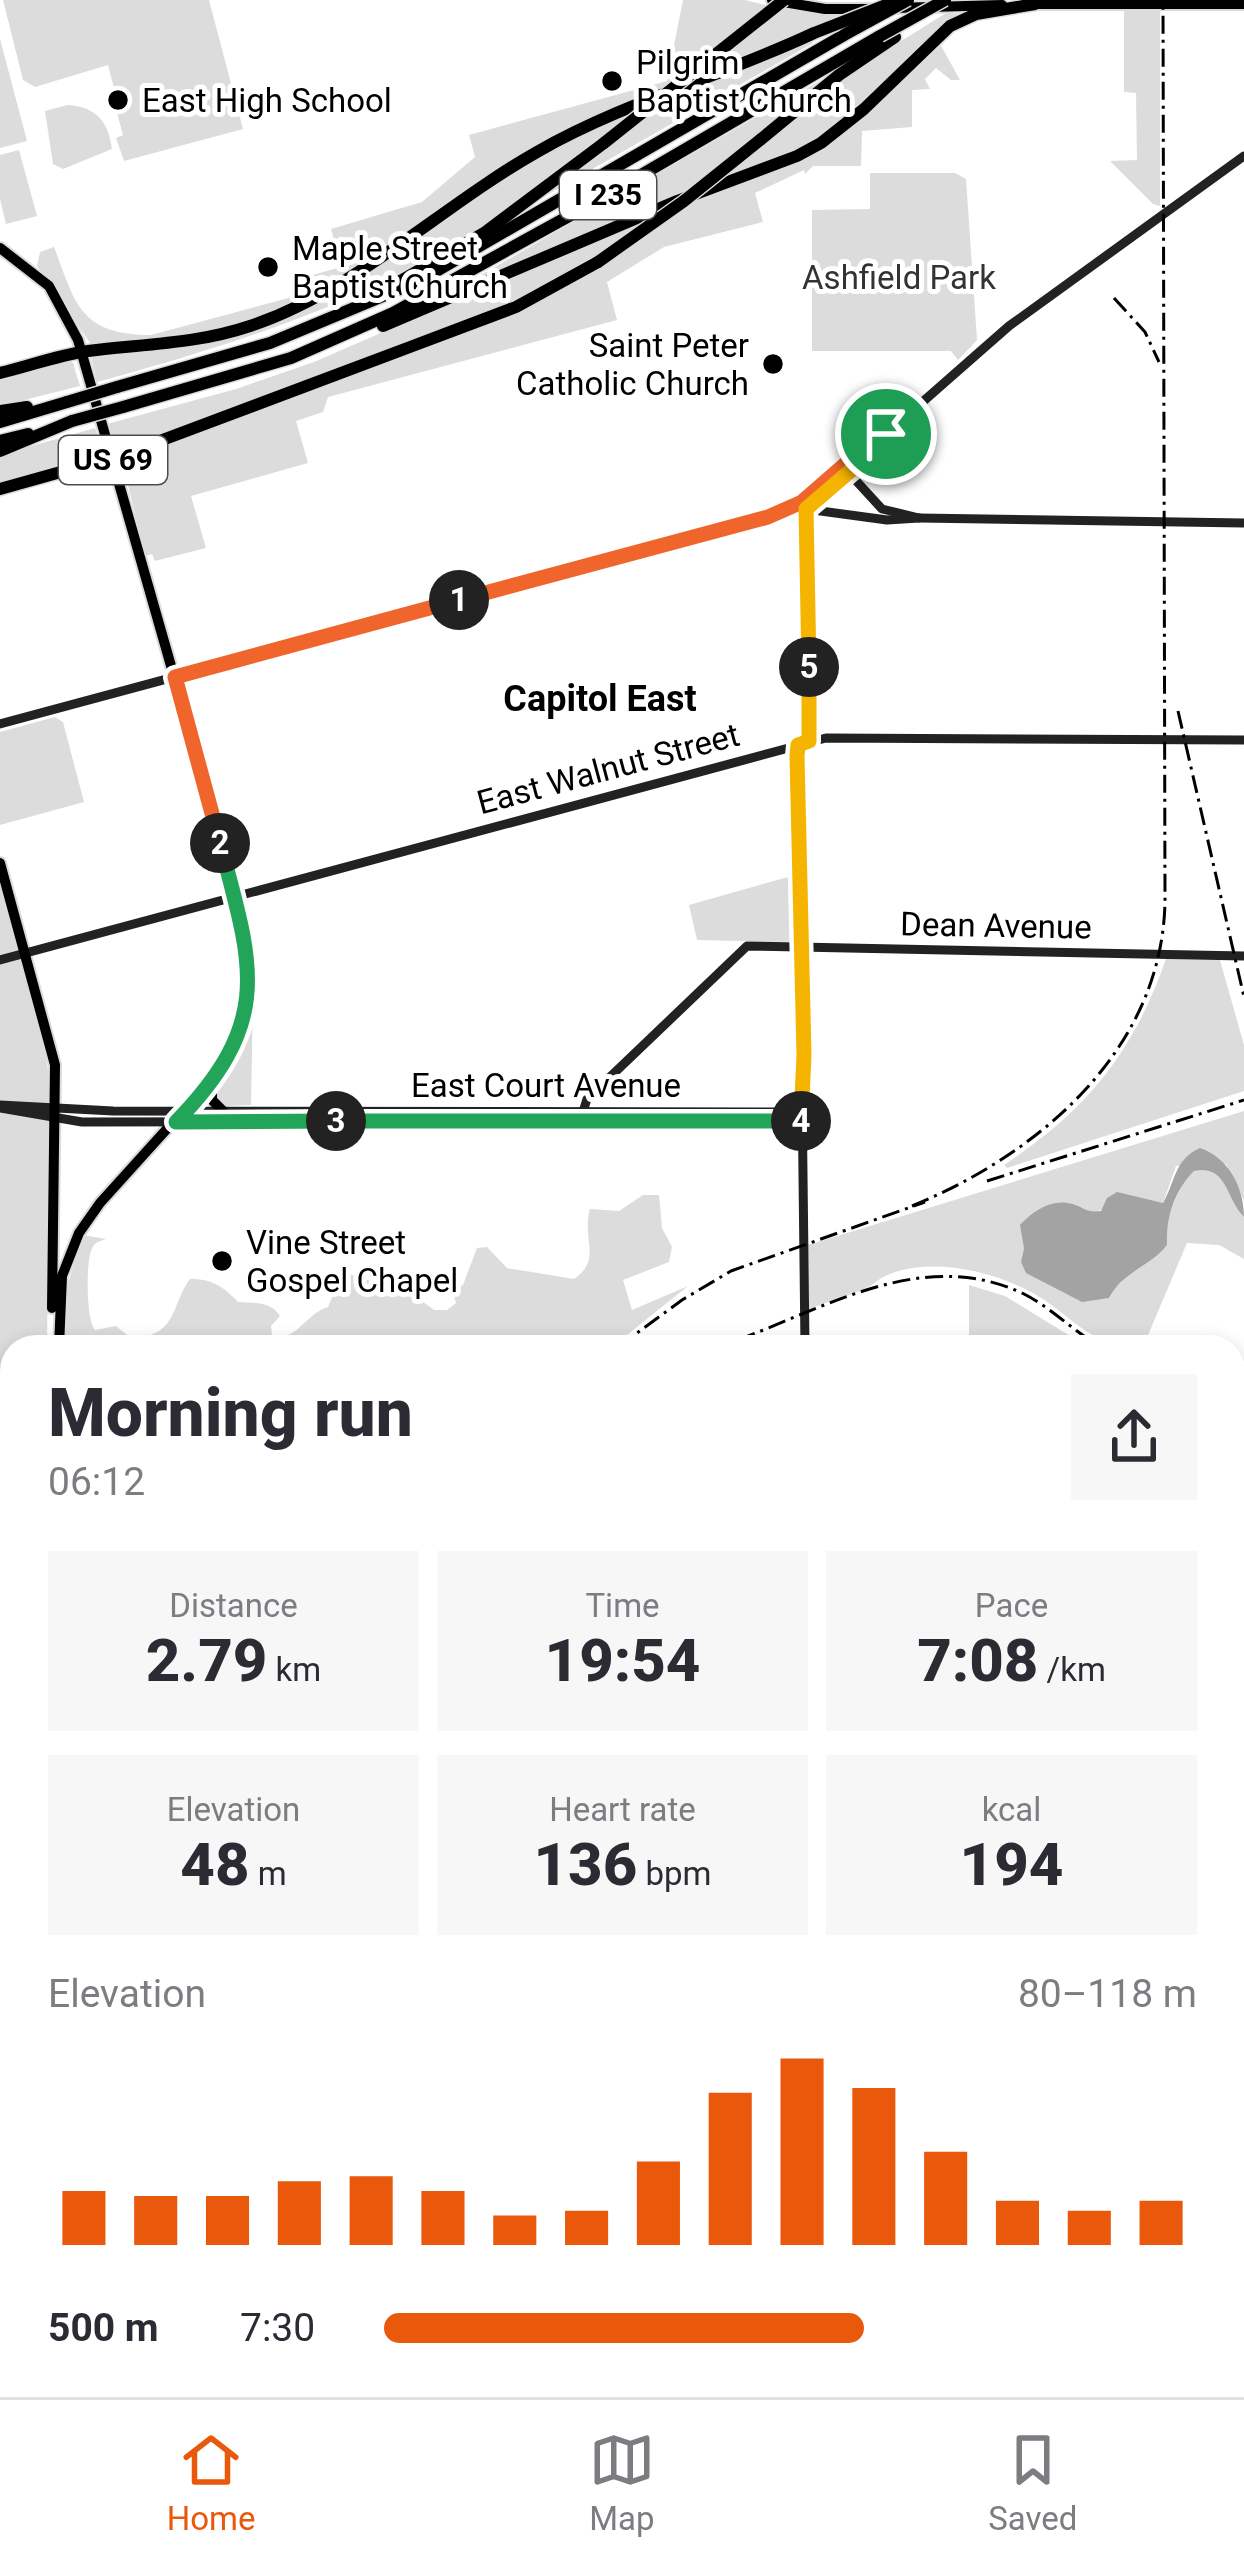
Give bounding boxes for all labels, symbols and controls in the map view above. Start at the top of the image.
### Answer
place label: Pilgrim Baptist Church [636,43,852,120]
marker: Pilgrim Baptist Church [599,68,625,94]
place label: East High School [142,81,392,120]
marker: East High School [105,87,131,113]
road number: I 235 [560,171,656,219]
place label: Maple Street Baptist Church [292,229,508,306]
marker: Maple Street Baptist Church [255,254,281,280]
park label: Ashfield Park [802,258,996,297]
place label: Saint Peter Catholic Church [516,326,749,403]
marker: Saint Peter Catholic Church [760,351,786,377]
pin [835,383,937,485]
icon: arrive [853,401,919,467]
road number: US 69 [59,436,167,484]
pin: 1 [429,570,489,630]
text: 1 [450,580,468,619]
pin: 5 [779,637,839,697]
text: 5 [800,647,818,686]
district label: Capitol East [503,678,697,720]
street label: East Walnut Street [473,715,744,822]
pin: 2 [190,813,250,873]
text: 2 [211,823,229,862]
street label: Dean Avenue [900,904,1092,947]
street label: East Court Avenue [411,1066,681,1105]
pin: 3 [306,1091,366,1151]
pin: 4 [771,1091,831,1151]
text: 3 [327,1101,345,1140]
text: 4 [792,1101,810,1140]
place label: Vine Street Gospel Chapel [246,1223,458,1300]
marker: Vine Street Gospel Chapel [209,1248,235,1274]
button: share [1071,1374,1197,1500]
text: Morning run [48,1375,413,1452]
text: 06:12 [48,1459,145,1505]
text: Distance [169,1586,298,1625]
text: Time [585,1586,660,1625]
text: Pace [975,1586,1048,1625]
text: 2.79 [146,1625,267,1696]
text: 19:54 [545,1625,700,1696]
text: 7:08 [917,1625,1038,1696]
text: km [267,1650,321,1689]
text: /km [1038,1650,1106,1689]
text: Elevation [167,1790,300,1829]
text: Heart rate [549,1790,696,1829]
text: kcal [982,1790,1041,1829]
text: 48 [180,1829,250,1900]
text: 136 [534,1829,637,1900]
text: 194 [960,1829,1063,1900]
text: m [250,1854,287,1893]
text: bpm [637,1854,712,1893]
text: Elevation [48,1971,206,2017]
text: 80–118 m [1018,1971,1197,2017]
text: 500 m [48,2305,159,2351]
text: 7:30 [240,2305,315,2351]
tab: Home [167,2427,255,2538]
tab: Map [589,2427,655,2538]
tab: Saved [988,2427,1077,2538]

